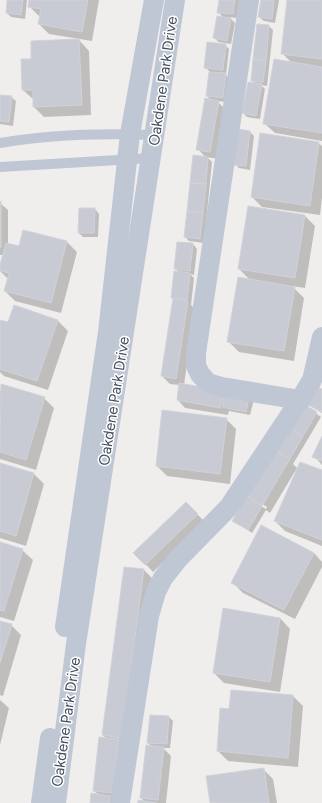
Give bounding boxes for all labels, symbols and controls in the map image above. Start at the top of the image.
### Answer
street label: Oakdene Park Drive [145,15,181,147]
street label: Oakdene Park Drive [95,335,133,467]
street label: Oakdene Park Drive [48,656,84,788]

